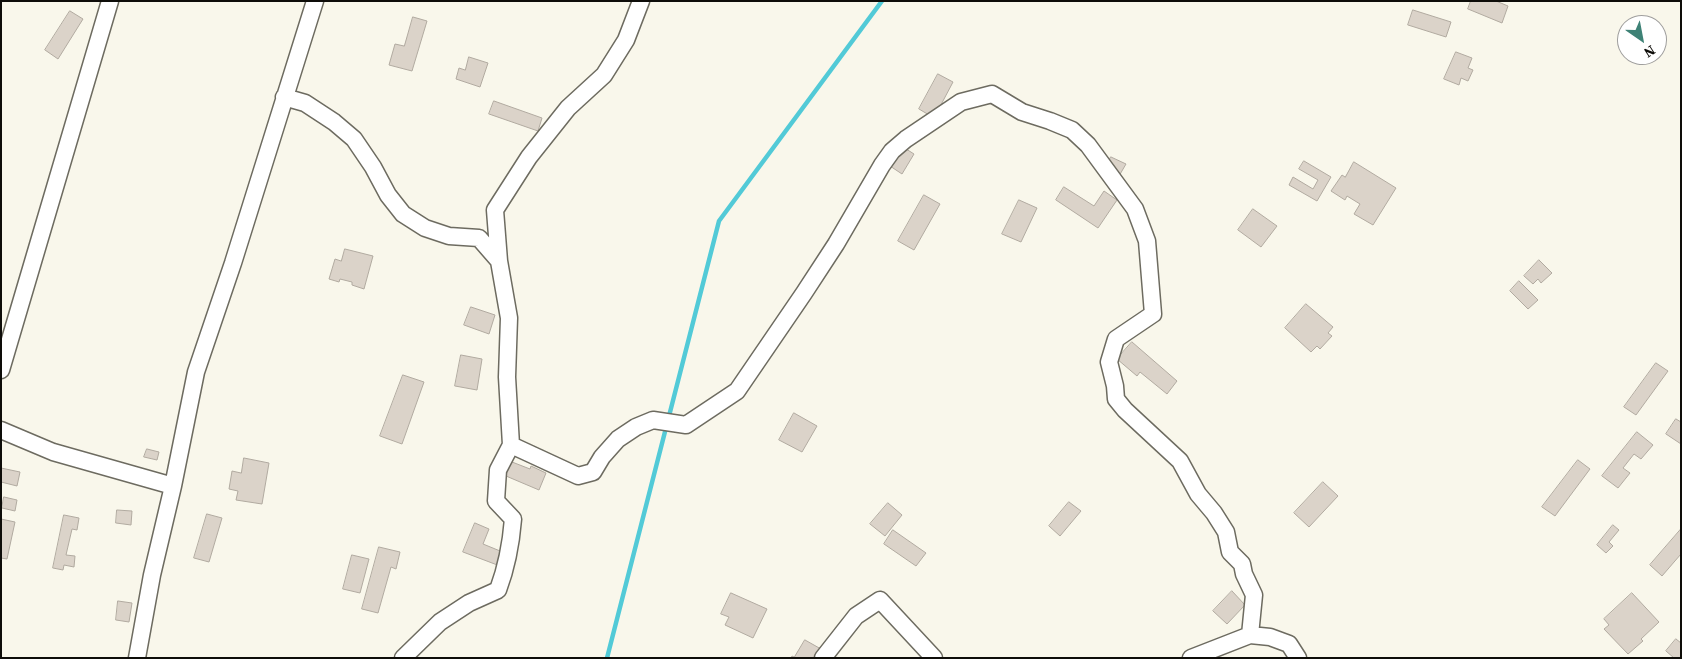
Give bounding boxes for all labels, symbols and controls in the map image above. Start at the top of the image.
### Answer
north arrow [1617,15,1667,65]
text: N [1640,41,1659,63]

